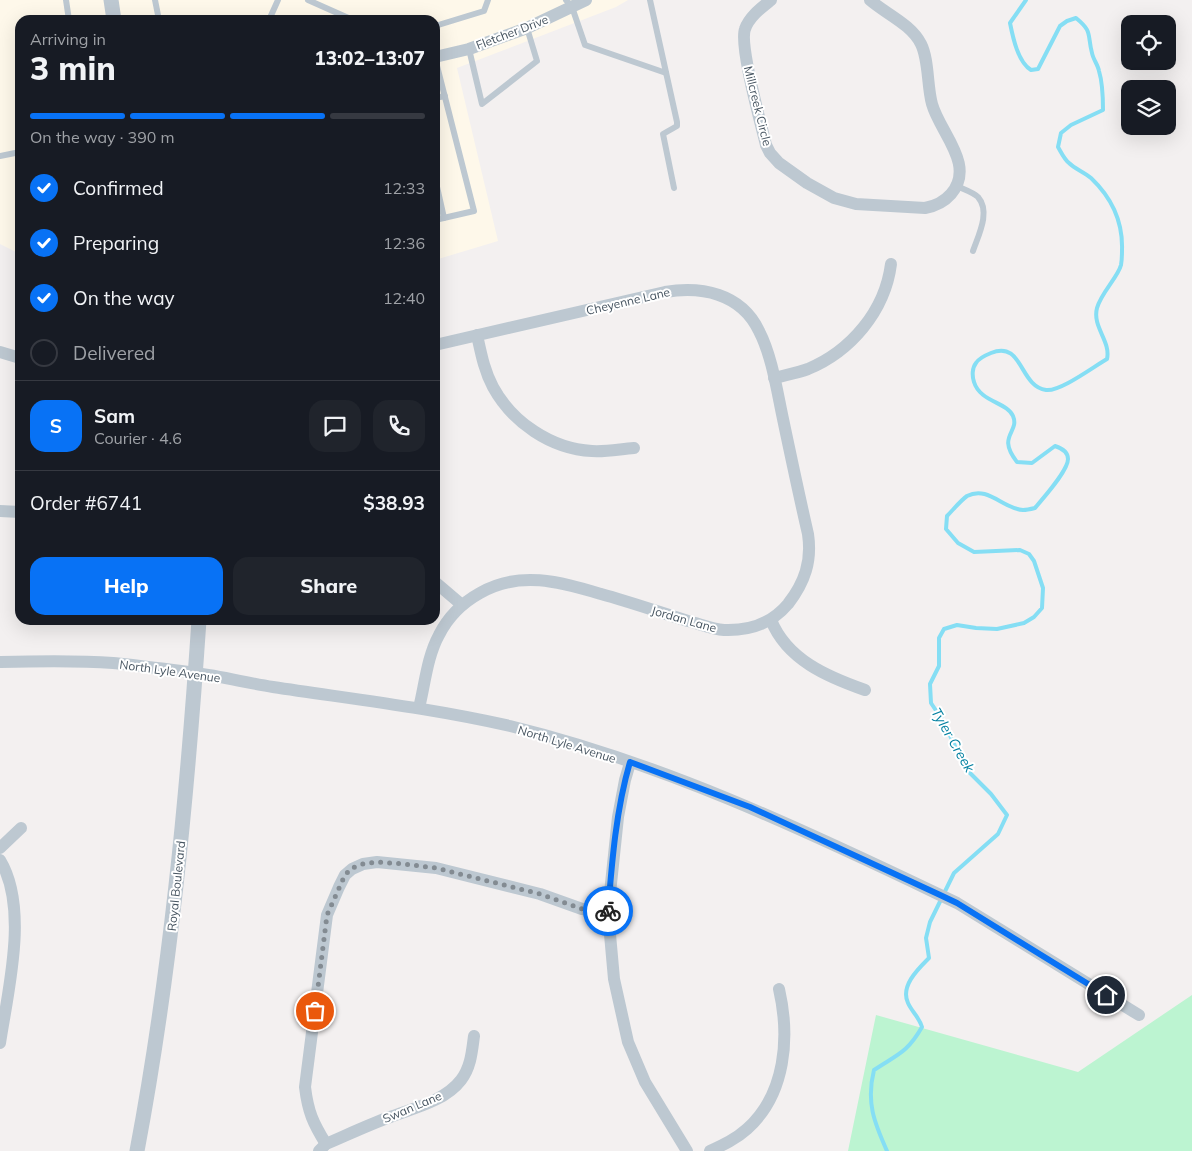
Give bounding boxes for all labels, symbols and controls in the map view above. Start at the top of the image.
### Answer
street label: Fletcher Drive [474,11,550,53]
map controls [1121,15,1176,135]
button: locate [1121,15,1176,70]
text: Arriving in [30,29,106,49]
text: 13:02–13:07 [314,46,425,70]
text: 3 min [30,48,116,88]
street label: Millcreek Circle [741,64,775,148]
button: layers [1121,80,1176,135]
text: On the way · 390 m [30,127,175,147]
icon: check [30,174,58,202]
text: Confirmed [73,176,164,200]
text: 12:33 [383,178,425,198]
icon: check [30,229,58,257]
text: Preparing [73,231,159,255]
text: 12:36 [383,233,425,253]
icon: check [30,284,58,312]
street label: Cheyenne Lane [585,284,671,318]
text: On the way [73,286,175,310]
text: 12:40 [383,288,425,308]
text: Delivered [73,341,155,365]
button: chat [309,400,361,452]
button: phone [373,400,425,452]
text: Sam [94,404,135,428]
text: S [50,414,62,438]
text: Courier · 4.6 [94,428,182,448]
text: Order #6741 [30,491,142,515]
text: $38.93 [363,491,425,515]
button: Help [30,557,223,615]
button: Share [233,557,425,615]
street label: Jordan Lane [650,603,718,635]
street label: North Lyle Avenue [119,657,221,685]
water label: Tyler Creek [927,704,979,776]
street label: North Lyle Avenue [516,722,618,766]
street label: Royal Boulevard [164,840,188,932]
courier [583,886,633,936]
icon: bike [594,897,622,925]
pin [1085,974,1127,1016]
icon: home [1092,981,1120,1009]
pin [294,990,336,1032]
icon: bag [301,997,329,1025]
street label: Swan Lane [380,1088,444,1126]

